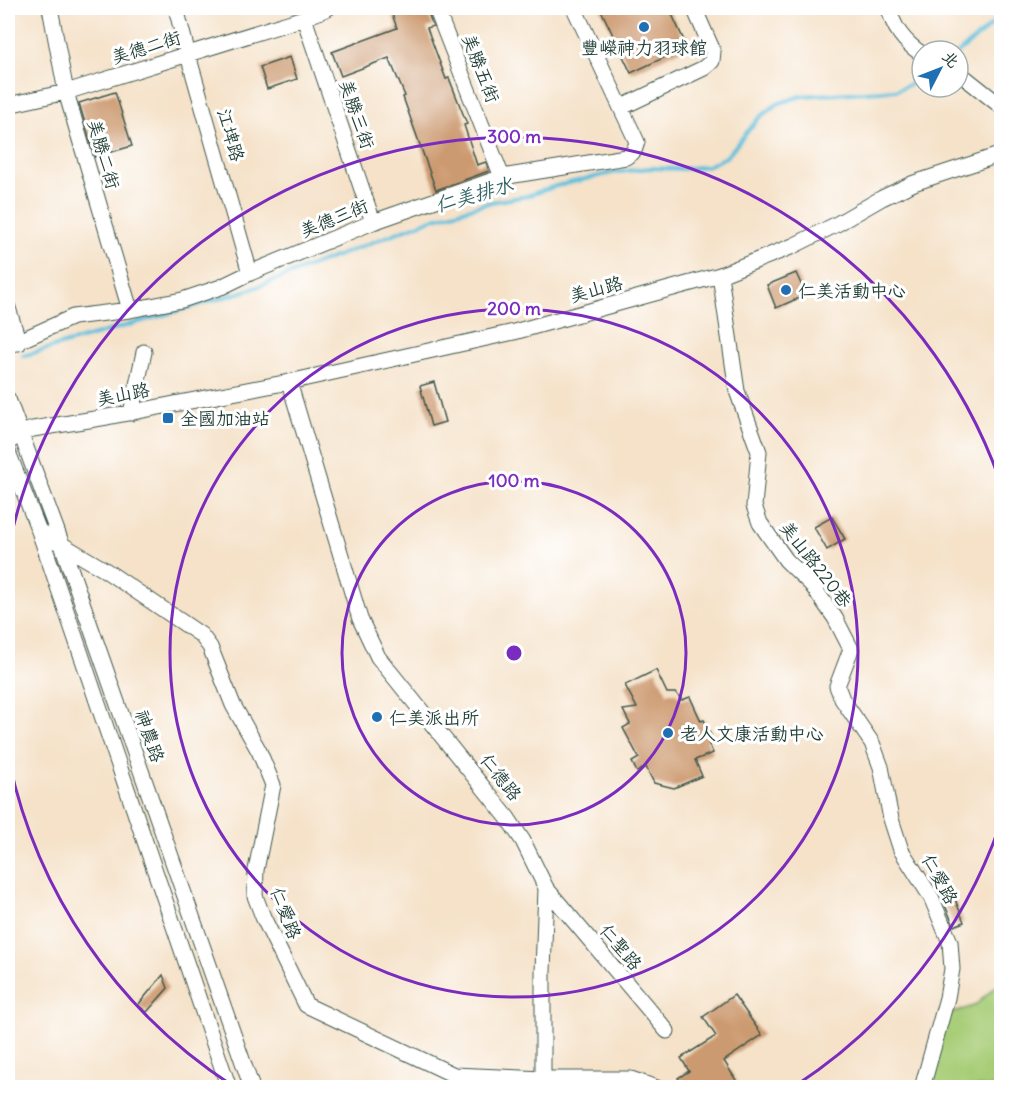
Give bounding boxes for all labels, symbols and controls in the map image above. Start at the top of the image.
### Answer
marker: 豐嶸神力羽球館 [637,20,651,34]
street label: 美德二街 [108,25,184,69]
street label: 美勝五街 [457,30,505,106]
place label: 豐嶸神力羽球館 [581,36,707,59]
north arrow [910,39,970,99]
text: 北 [938,46,964,72]
street label: 美勝三街 [334,76,380,152]
street label: 江埤路 [213,106,249,164]
street label: 美勝二街 [83,116,125,192]
text: 300 m [487,125,541,148]
water label: 仁美排水 [432,171,517,217]
street label: 美德三街 [296,194,372,242]
street label: 美山路 [567,271,625,307]
place label: 仁美活動中心 [798,279,906,302]
marker: 仁美活動中心 [779,283,793,297]
text: 200 m [487,297,541,320]
street label: 美山路 [94,378,152,410]
place label: 全國加油站 [180,407,270,430]
marker: 全國加油站 [161,411,175,425]
text: 100 m [489,469,540,492]
street label: 美山路220巷 [775,516,857,612]
centre of rings [504,643,524,663]
place label: 仁美派出所 [389,706,479,729]
street label: 神農路 [130,707,170,765]
marker: 仁美派出所 [370,710,384,724]
place label: 老人文康活動中心 [680,722,824,745]
marker: 老人文康活動中心 [661,726,675,740]
street label: 仁德路 [475,749,527,805]
street label: 仁愛路 [917,850,963,908]
street label: 仁愛路 [266,884,306,942]
street label: 仁聖路 [595,919,647,975]

